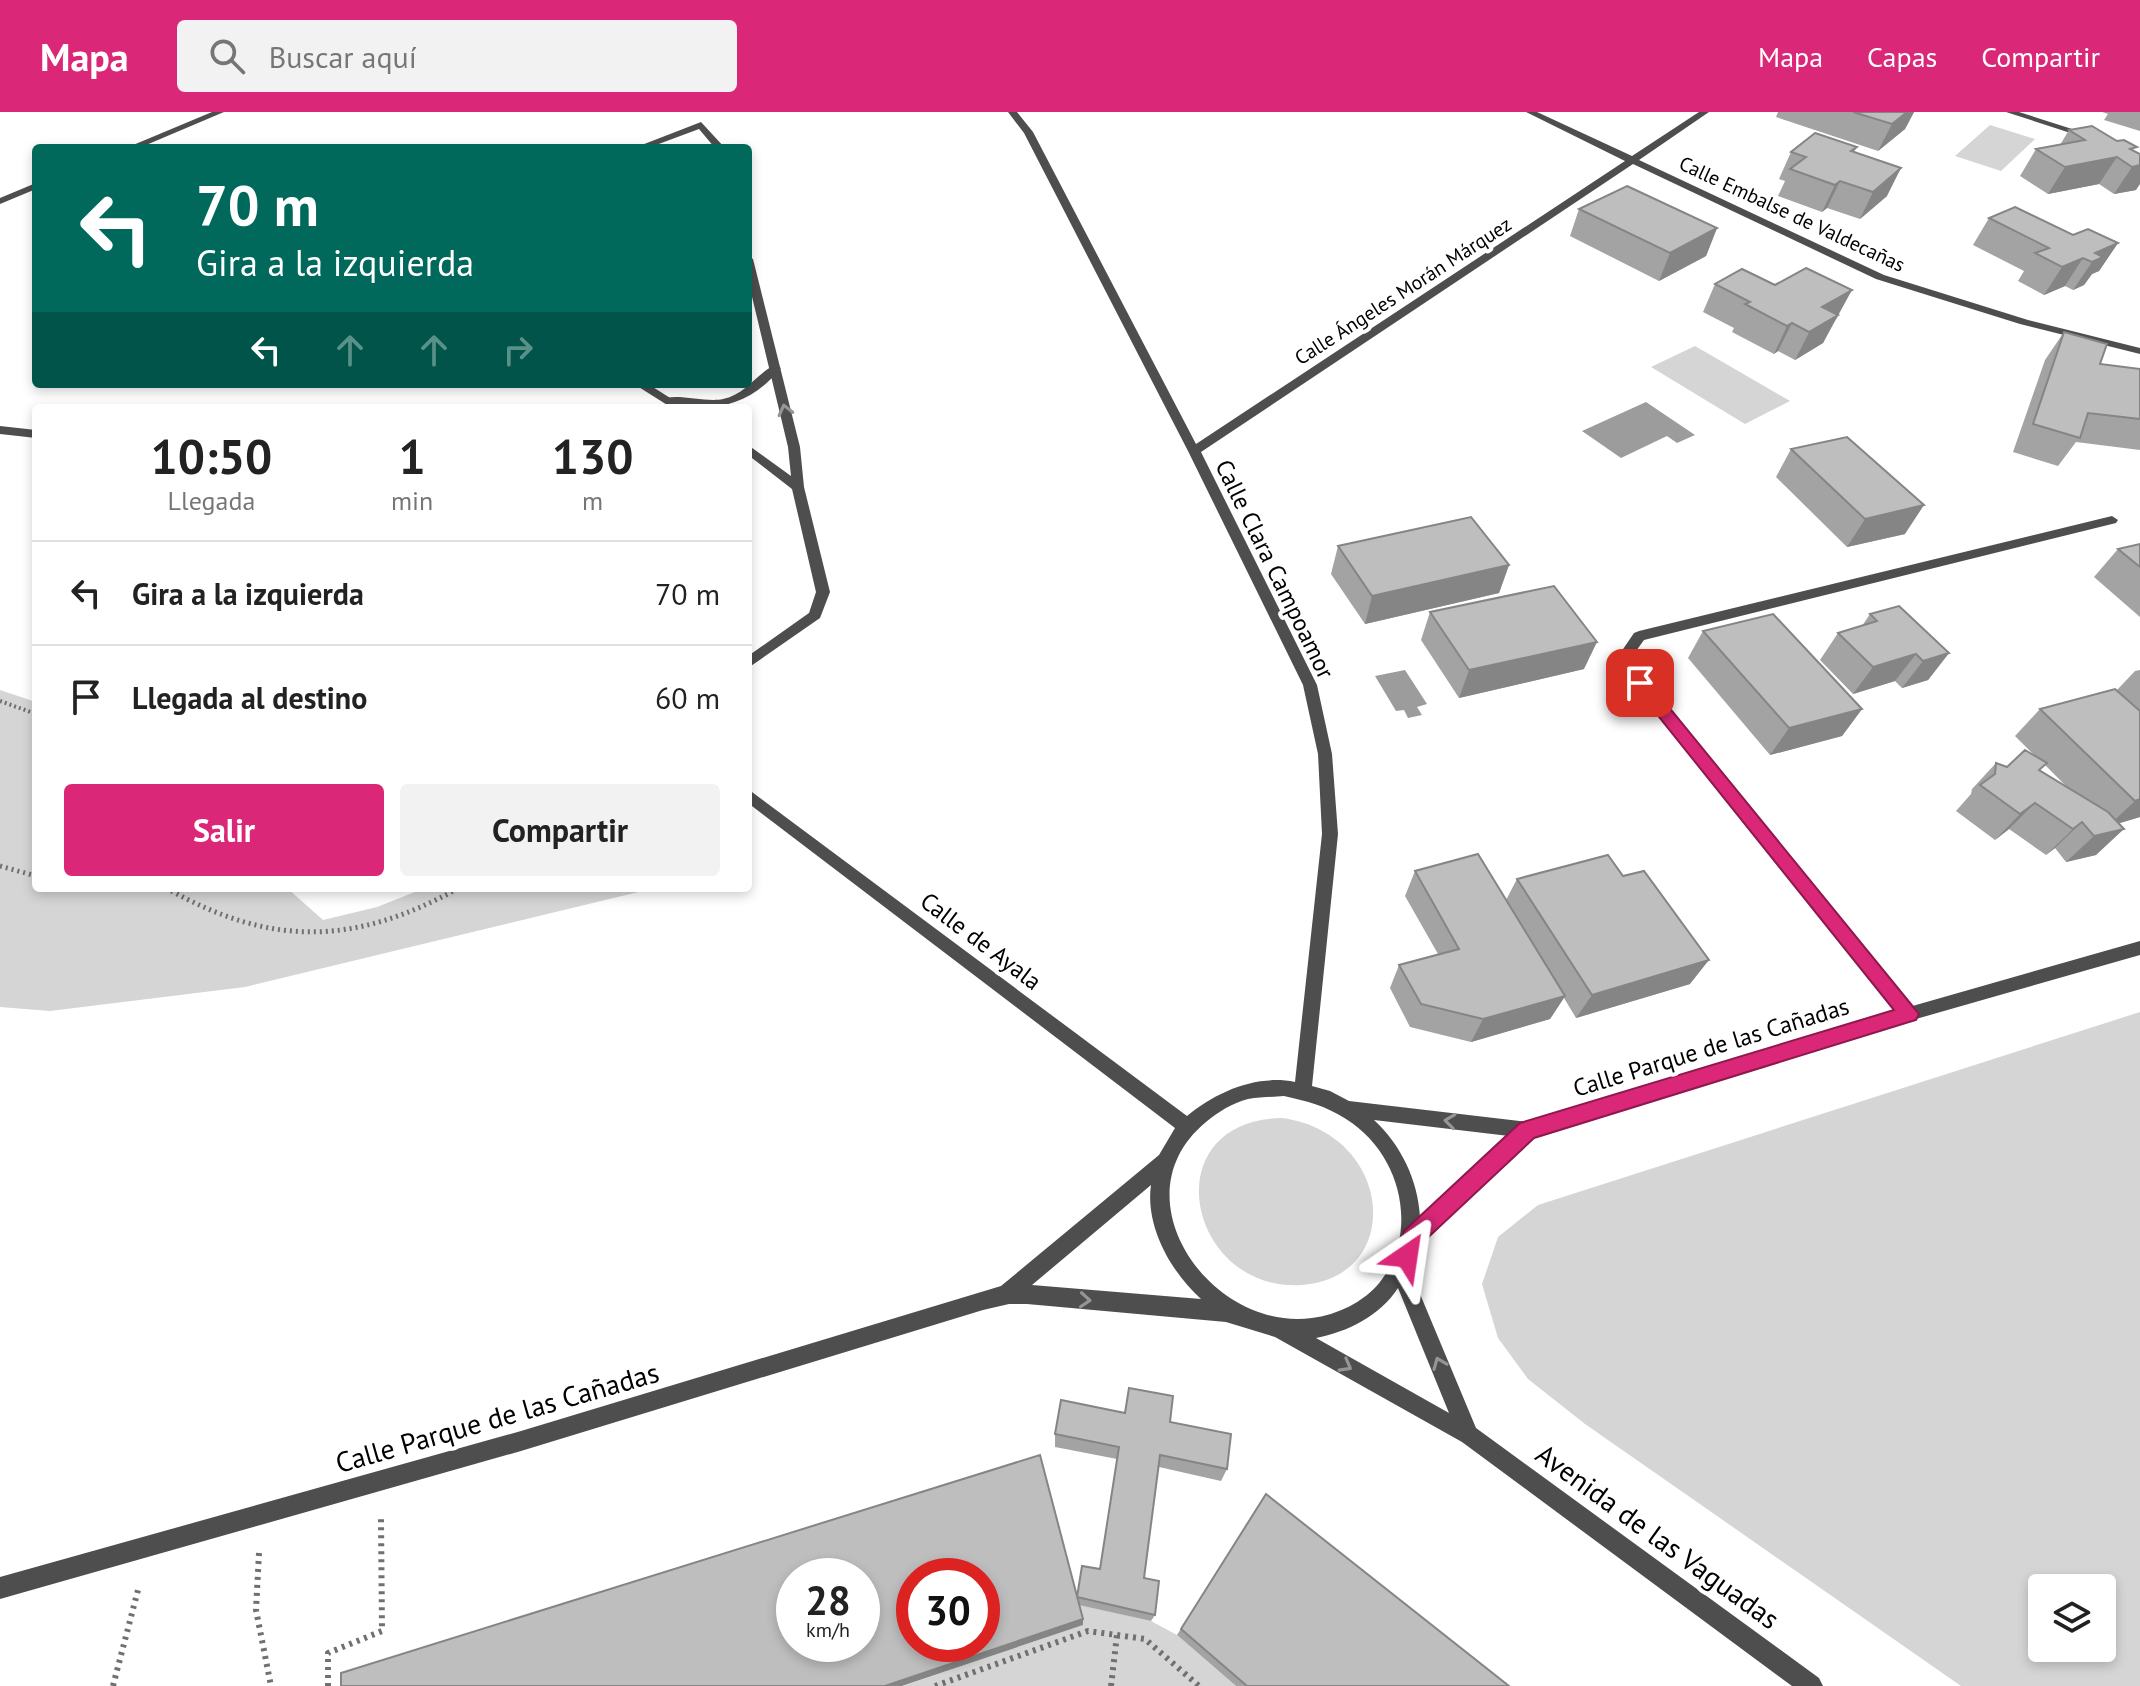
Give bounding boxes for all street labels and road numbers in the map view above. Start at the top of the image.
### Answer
street label: Calle Embalse de Valdecañas [1675,150,1909,278]
street label: Calle Ángeles Morán Márquez [1290,211,1516,371]
street label: Calle Clara Campoamor [1208,454,1342,684]
street label: Calle de Ayala [914,885,1048,997]
street label: Calle Parque de las Cañadas [1569,990,1853,1104]
street label: Calle Parque de las Cañadas [331,1353,663,1481]
street label: Avenida de las Vaguadas [1529,1435,1787,1637]

